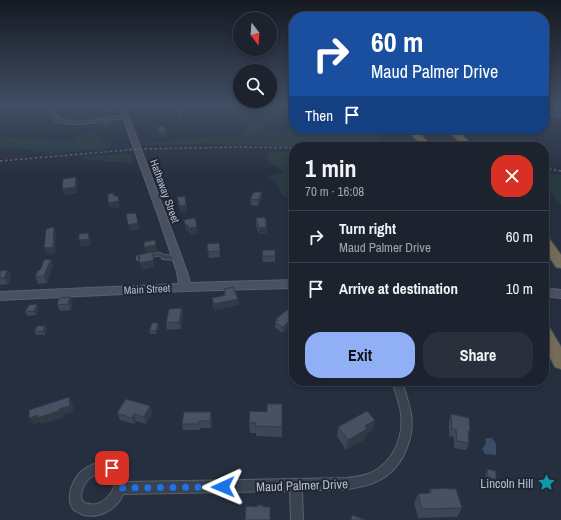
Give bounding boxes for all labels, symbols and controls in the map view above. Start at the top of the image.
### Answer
north arrow [233,12,277,56]
map controls [233,12,277,108]
text: 60 m [371,23,423,61]
icon: right [305,28,357,80]
text: Maud Palmer Drive [371,59,498,84]
button: search [233,64,277,108]
icon: arrive [341,104,363,126]
text: Then [305,105,333,126]
text: 1 min [305,152,356,184]
button: close [491,155,533,197]
street label: Hathaway Street [147,157,183,225]
text: 70 m · 16:08 [305,183,364,200]
text: Turn right [339,218,396,239]
icon: right [305,226,327,248]
text: 60 m [506,226,533,247]
text: Maud Palmer Drive [339,239,431,256]
icon: arrive [305,278,327,300]
text: Arrive at destination [339,278,458,299]
text: 10 m [506,278,533,299]
street label: Main Street [123,281,171,297]
button: Exit [305,332,415,378]
button: Share [423,332,533,378]
pin [95,451,129,485]
icon: arrive [101,457,123,479]
position arrow [202,466,244,508]
place icon: Lincoln Hill [536,473,556,493]
street label: Maud Palmer Drive [256,475,348,496]
place label: Lincoln Hill [480,475,533,492]

